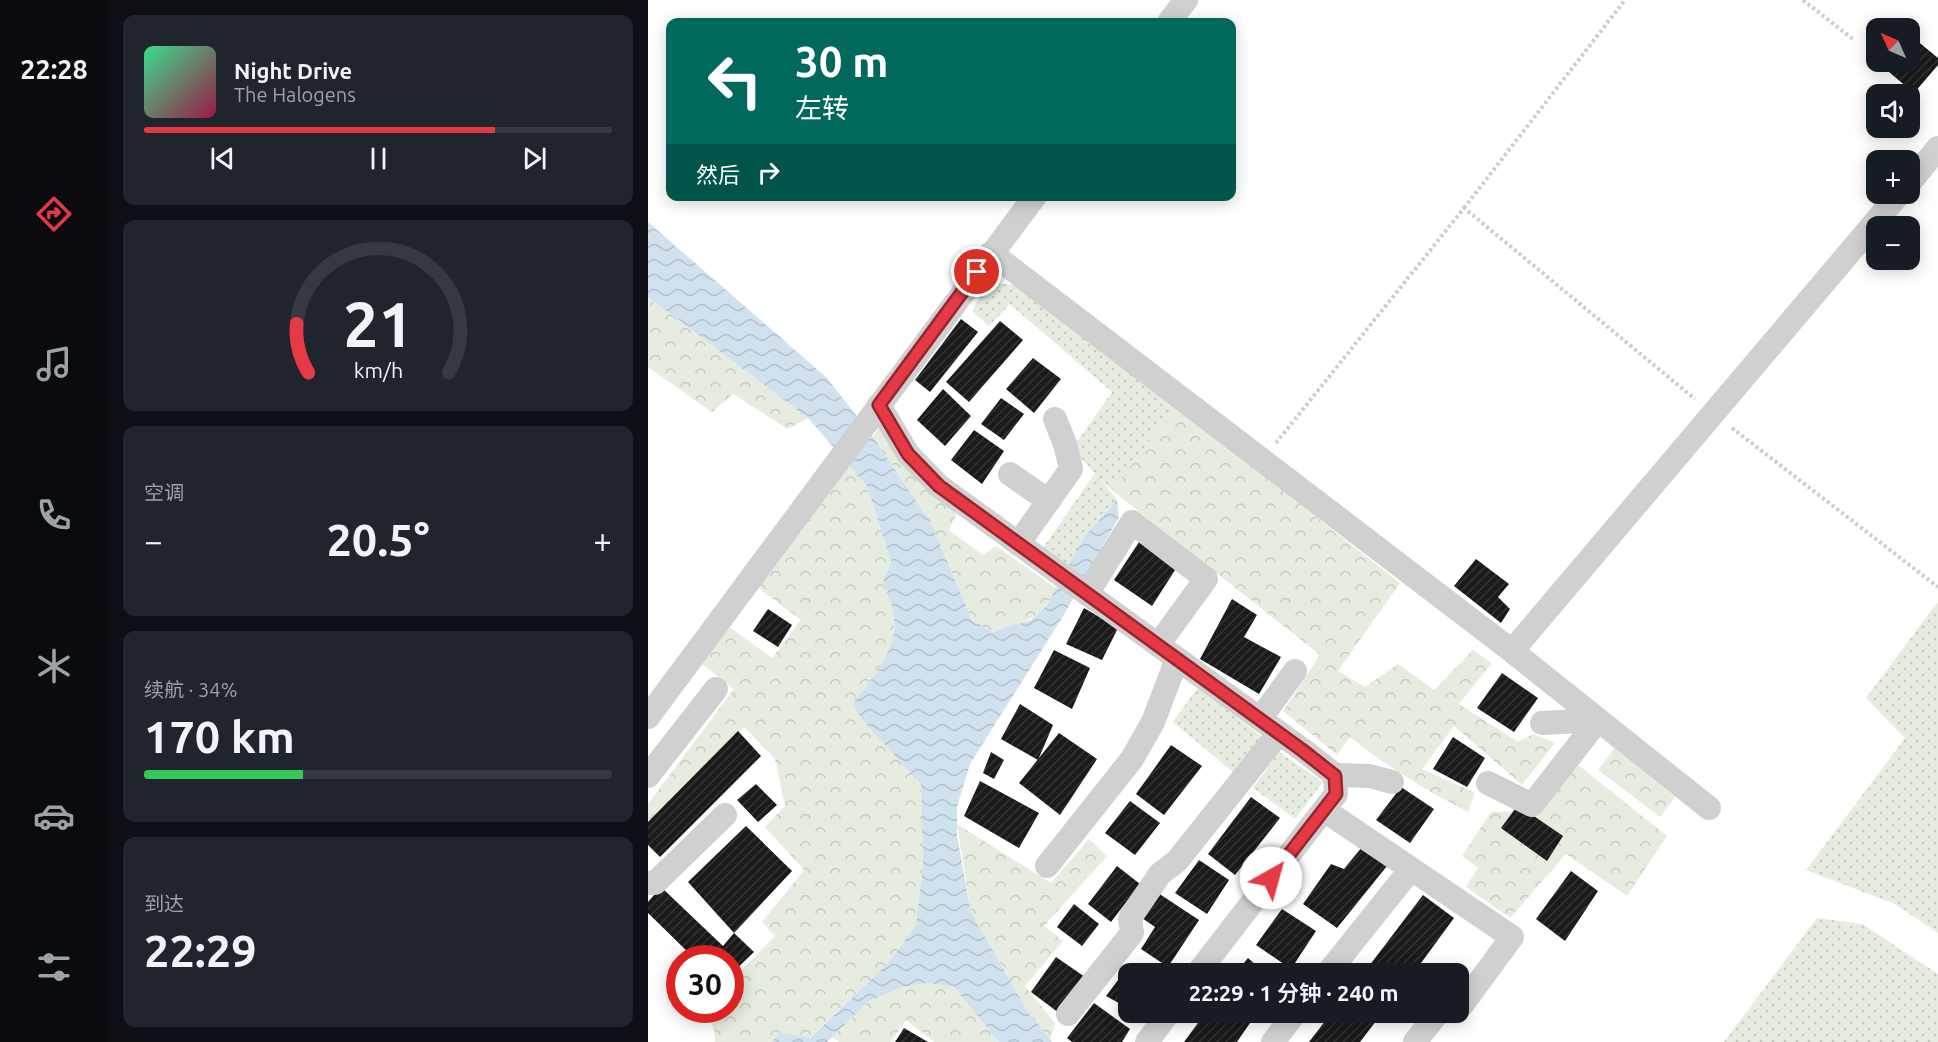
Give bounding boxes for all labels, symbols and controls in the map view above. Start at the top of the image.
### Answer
north arrow [1866,18,1920,72]
map controls [1866,18,1920,270]
text: 30 m [795,38,889,85]
icon: left [696,42,774,120]
text: 22:28 [20,54,88,84]
text: Night Drive [234,58,352,83]
text: The Halogens [234,83,356,106]
button: sound [1866,84,1920,138]
text: 左转 [795,93,849,123]
icon: previous [206,142,239,175]
icon: pause [362,142,395,175]
icon: next [518,142,551,175]
button: + [1866,150,1920,204]
icon: right [752,156,785,189]
text: 然后 [696,162,740,187]
icon: directions [33,193,75,235]
button: − [1866,216,1920,270]
pin [951,246,1002,297]
icon: arrive [960,255,993,288]
text: 21 [343,289,413,359]
icon: music [33,343,75,385]
text: km/h [353,358,403,382]
text: 空调 [144,481,184,504]
icon: phone [33,494,75,536]
text: 20.5° [326,514,430,565]
text: − [144,522,163,559]
text: + [593,522,612,559]
icon: climate [33,645,75,687]
text: 续航 · 34% [144,678,237,701]
text: 170 km [144,711,295,762]
icon: car [33,795,75,837]
position arrow [1239,846,1303,910]
text: 到达 [144,892,184,915]
text: 22:29 [144,925,257,976]
speed limit sign: 30 [666,945,744,1023]
icon: filters [33,946,75,988]
text: 22:29 · 1 分钟 · 240 m [1189,980,1398,1005]

